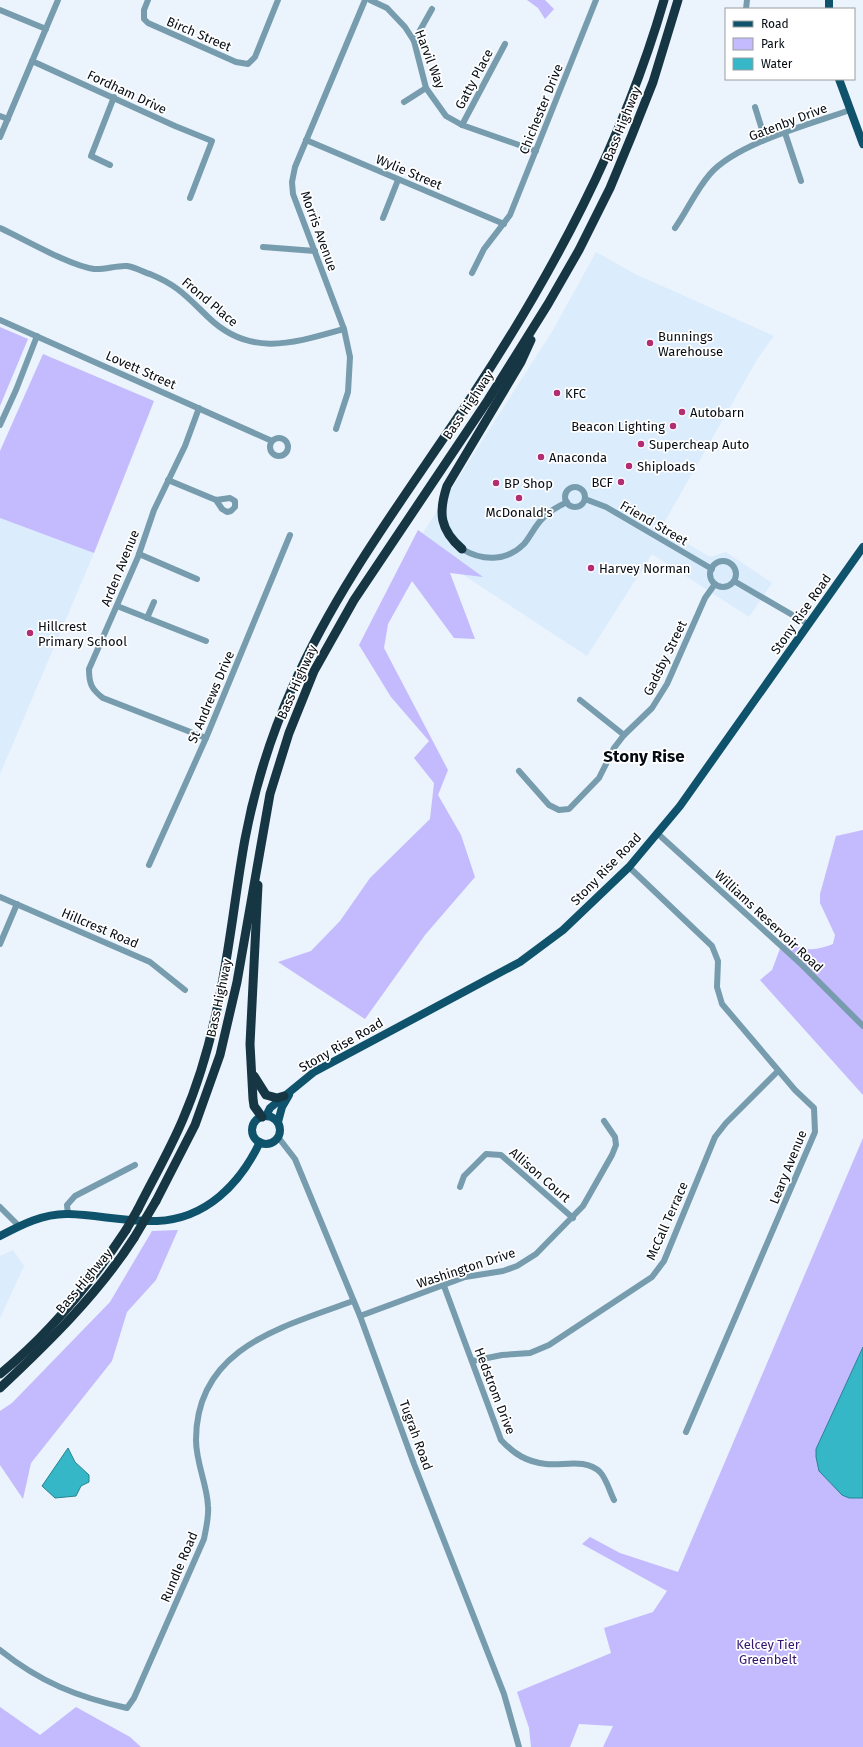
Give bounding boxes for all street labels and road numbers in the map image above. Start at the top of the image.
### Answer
street label: Birch Street [164,14,234,54]
street label: Harvil Way [412,27,448,91]
street label: Gatty Place [452,46,496,112]
street label: Chichester Drive [516,62,566,156]
street label: Fordham Drive [85,67,169,117]
street label: Bass Highway [600,84,644,164]
street label: Gatenby Drive [747,100,829,144]
street label: Wylie Street [374,151,445,193]
street label: Morris Avenue [298,189,340,273]
street label: Frond Place [179,274,241,330]
street label: Lovett Street [104,348,179,392]
street label: Bass Highway [440,367,497,442]
street label: Friend Street [617,498,691,549]
street label: Arden Avenue [98,528,142,608]
street label: Stony Rise Road [768,571,834,657]
street label: Gadsby Street [640,618,690,698]
street label: Bass Highway [274,642,320,721]
street label: St Andrews Drive [185,648,237,746]
street label: Stony Rise Road [568,830,644,908]
street label: Williams Reservoir Road [712,867,826,975]
street label: Hillcrest Road [59,905,141,951]
street label: Bass Highway [203,957,235,1039]
street label: Stony Rise Road [296,1015,386,1075]
street label: Leary Avenue [766,1128,810,1206]
street label: Allison Court [507,1145,574,1206]
street label: McCall Terrace [643,1179,691,1263]
street label: Bass Highway [53,1245,116,1316]
street label: Washington Drive [415,1245,517,1291]
street label: Hedstrom Drive [472,1345,518,1437]
street label: Tugrah Road [396,1398,436,1472]
street label: Rundle Road [157,1530,201,1604]

